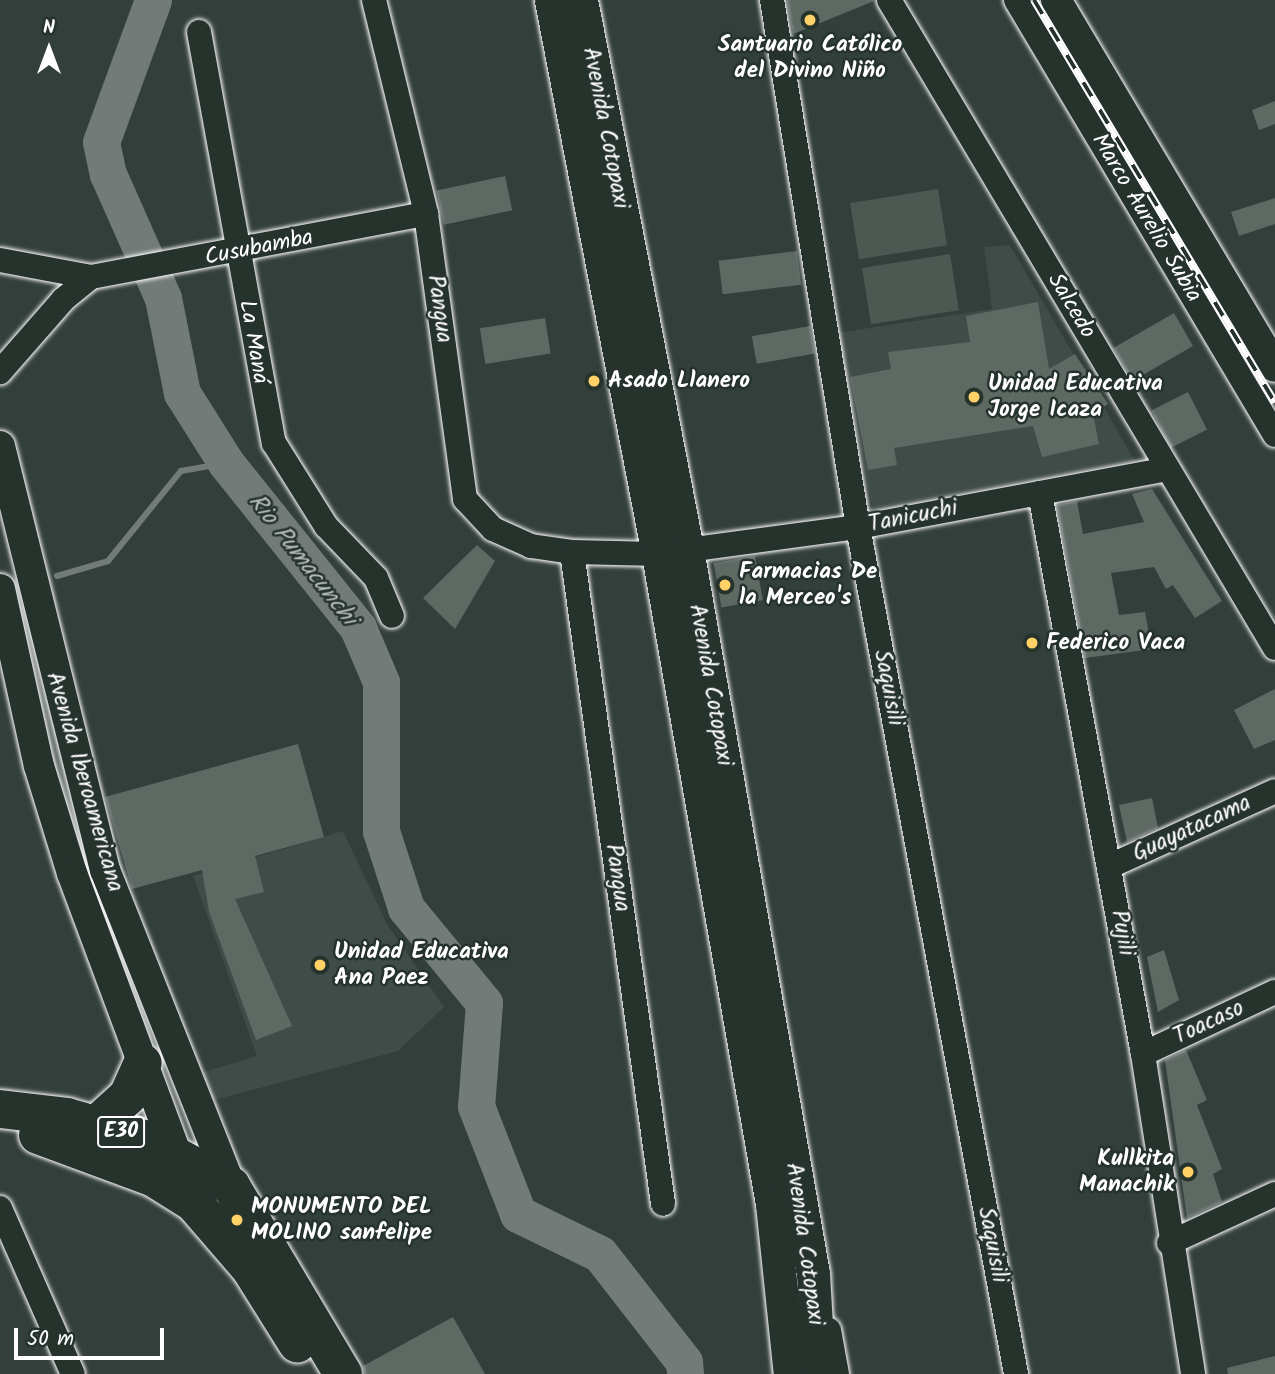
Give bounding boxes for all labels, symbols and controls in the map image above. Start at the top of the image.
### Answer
marker: Santuario Católico del Divino Niño [802,12,818,28]
text: N [43,13,55,43]
north arrow [14,14,84,84]
place label: Santuario Católico del Divino Niño [718,31,902,85]
street label: Avenida Cotopaxi [576,45,634,211]
street label: Marco Aurelio Subia [1085,129,1207,307]
street label: Cusubamba [203,224,315,272]
street label: Salcedo [1041,268,1101,344]
street label: Pangua [421,273,457,345]
street label: La Maná [232,298,274,386]
place label: Asado Llanero [608,367,750,395]
place label: Unidad Educativa Jorge Icaza [988,370,1163,424]
marker: Asado Llanero [586,373,602,389]
marker: Unidad Educativa Jorge Icaza [966,389,982,405]
water label: Rio Pumacunchi [242,488,362,632]
street label: Tanicuchi [866,495,960,539]
place label: Farmacias De la Merceo's [739,558,877,612]
marker: Farmacias De la Merceo's [717,577,733,593]
street label: Avenida Cotopaxi [682,602,738,768]
place label: Federico Vaca [1046,629,1185,657]
marker: Federico Vaca [1024,635,1040,651]
street label: Saquisili [867,648,909,728]
street label: Avenida Iberoamericana [39,669,129,895]
street label: Guayatacama [1128,790,1256,868]
street label: Pangua [599,842,635,914]
street label: Pujili [1104,908,1140,958]
place label: Unidad Educativa Ana Paez [334,938,509,992]
marker: Unidad Educativa Ana Paez [312,957,328,973]
street label: Toacaso [1169,995,1249,1051]
road number: E30 [96,1114,146,1150]
place label: Kullkita Manachik [1079,1145,1174,1199]
street label: Avenida Cotopaxi [779,1161,829,1327]
marker: Kullkita Manachik [1180,1164,1196,1180]
place label: MONUMENTO DEL MOLINO sanfelipe [251,1193,432,1247]
street label: Saquisili [971,1205,1013,1285]
marker: MONUMENTO DEL MOLINO sanfelipe [229,1212,245,1228]
scale bar [18,1314,168,1358]
text: 50 m [27,1323,74,1356]

